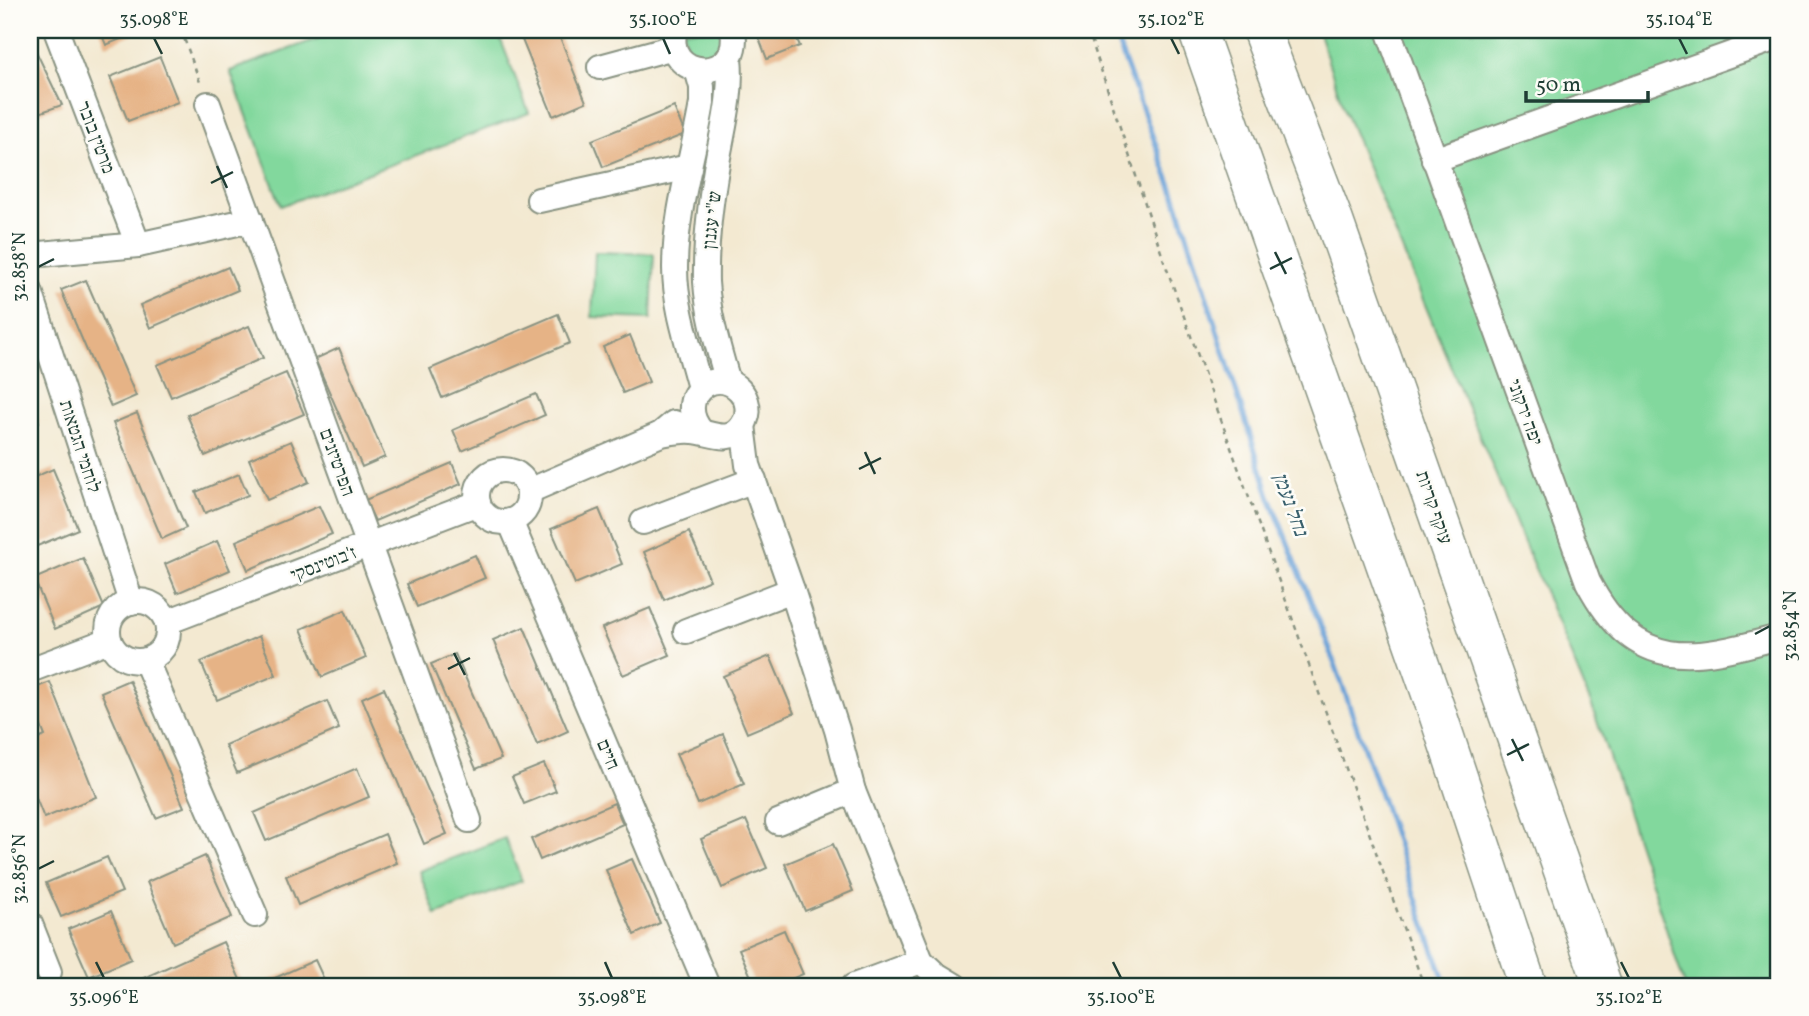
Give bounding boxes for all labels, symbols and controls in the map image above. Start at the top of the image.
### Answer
text: 35.098°E [119,8,189,33]
text: 35.100°E [629,8,697,33]
text: 35.102°E [1138,8,1205,33]
text: 35.104°E [1645,8,1713,33]
scale bar [1526,60,1648,104]
text: 50 m [1536,71,1581,100]
street label: מרטין בובר [69,98,121,178]
street label: ש"י עגנון [697,190,729,251]
text: 32.858°N [8,232,33,302]
street label: יפה ירקוני [1500,376,1548,449]
street label: לוחמי הגטאות [52,397,106,496]
street label: הפרטיזנים [312,425,360,500]
street label: עוקף קריות [1408,467,1458,548]
water label: נחל נעמן [1265,469,1315,542]
street label: ז'בוטינסקי [287,540,361,589]
text: 32.854°N [1779,590,1804,662]
street label: חיים [589,735,625,774]
text: 32.856°N [8,834,33,904]
text: 35.096°E [69,986,139,1011]
text: 35.098°E [577,986,647,1011]
text: 35.100°E [1087,986,1155,1011]
text: 35.102°E [1596,986,1663,1011]

